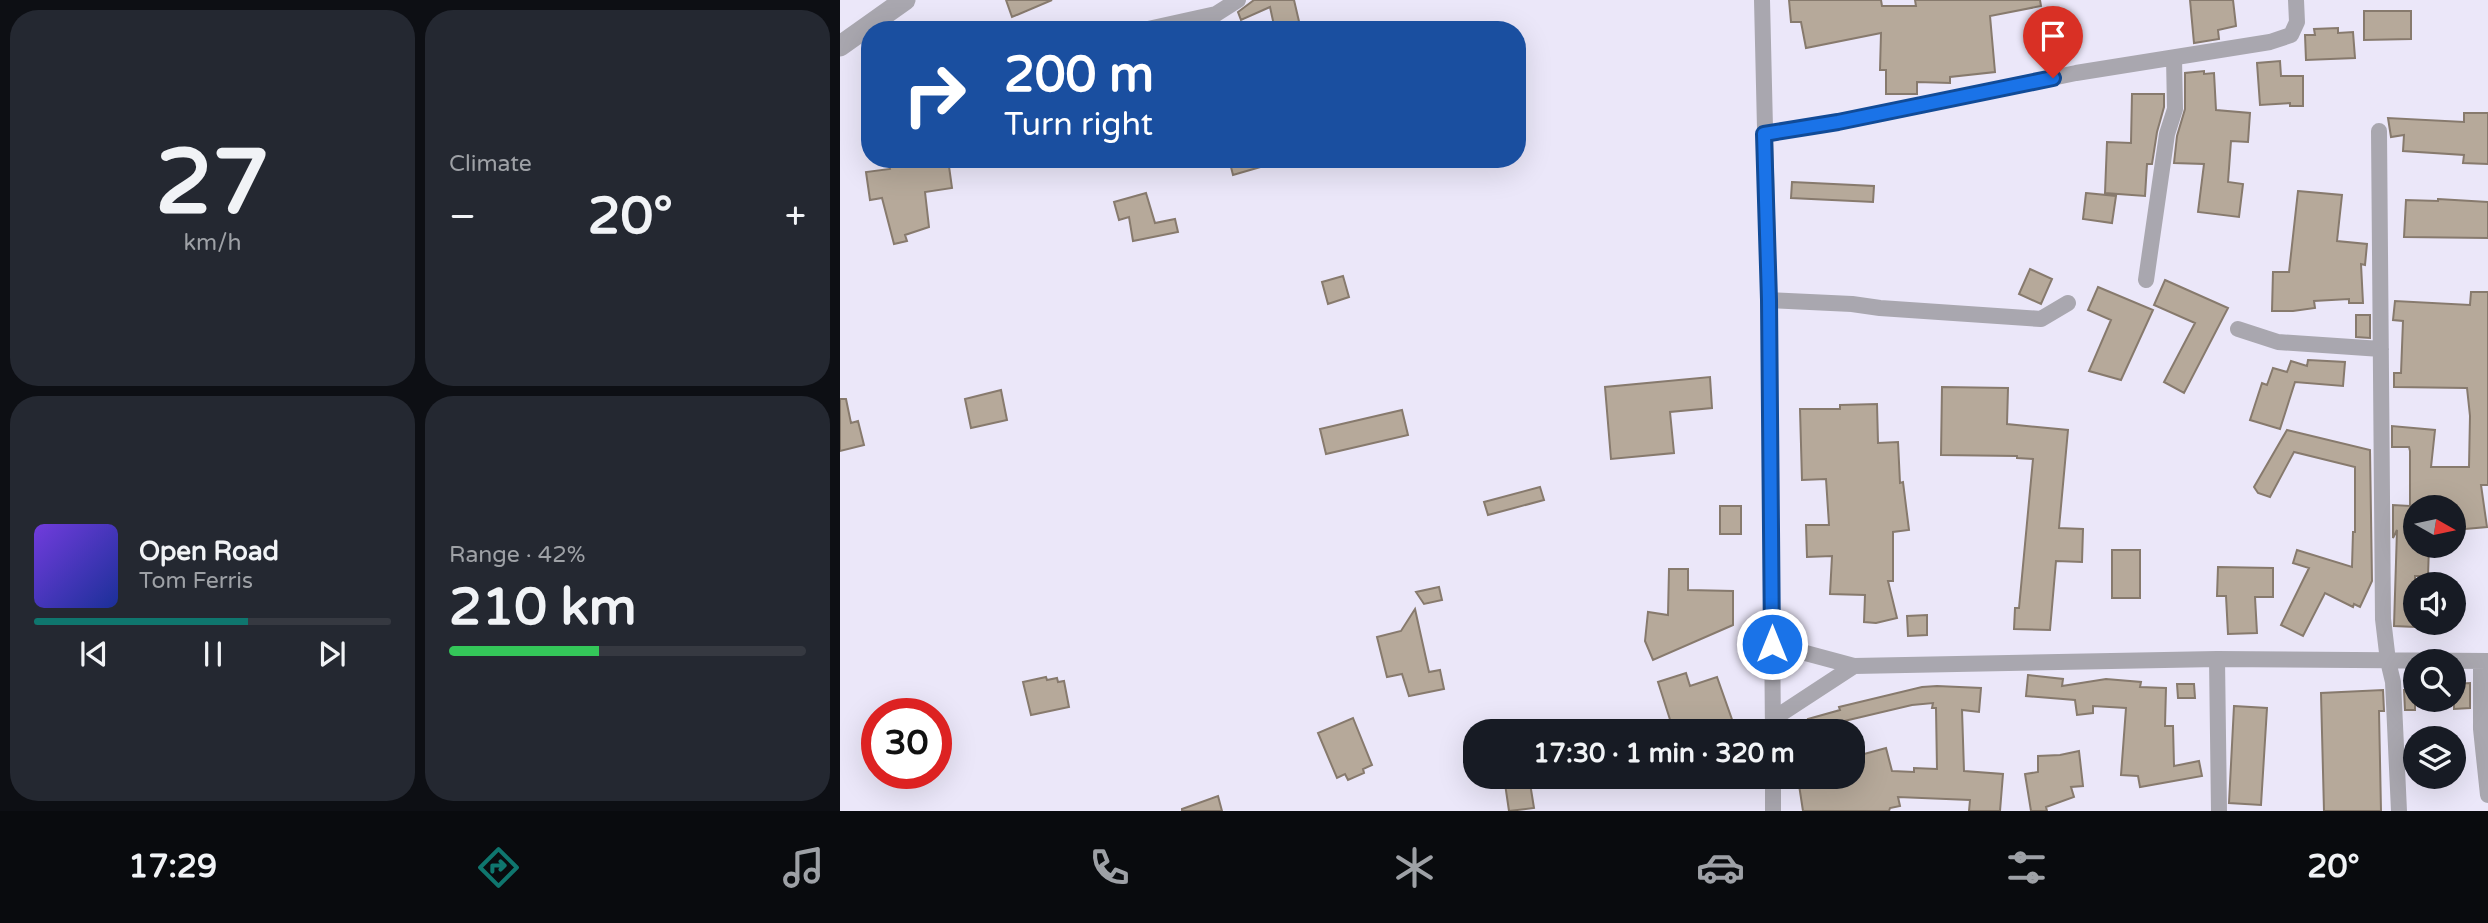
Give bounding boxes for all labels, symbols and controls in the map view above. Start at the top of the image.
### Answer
pin [2023,6,2083,78]
icon: arrive [2034,17,2072,55]
text: 200 m [1004,46,1154,105]
icon: right [889,49,980,140]
text: Turn right [1004,106,1153,144]
text: 27 [155,128,270,238]
text: Climate [449,150,532,178]
text: 20° [588,185,673,248]
text: − [449,194,476,240]
text: + [785,194,806,240]
text: km/h [184,229,241,257]
north arrow [2403,495,2466,558]
map controls [2403,495,2466,789]
text: Open Road [139,536,279,567]
text: Range · 42% [449,541,585,569]
text: Tom Ferris [139,567,253,595]
button: sound [2403,572,2466,635]
text: 210 km [449,576,637,639]
position arrow [1735,607,1809,681]
icon: previous [75,635,113,673]
icon: pause [194,635,232,673]
icon: next [313,635,351,673]
button: search [2403,649,2466,712]
speed limit sign: 30 [861,698,952,789]
button: layers [2403,726,2466,789]
text: 17:30 · 1 min · 320 m [1533,738,1795,769]
icon: directions [474,843,523,892]
icon: music [779,843,828,892]
icon: phone [1085,843,1134,892]
icon: climate [1390,843,1439,892]
icon: car [1696,843,1745,892]
icon: filters [2002,843,2051,892]
text: 17:29 [128,848,217,886]
text: 20° [2307,848,2360,886]

